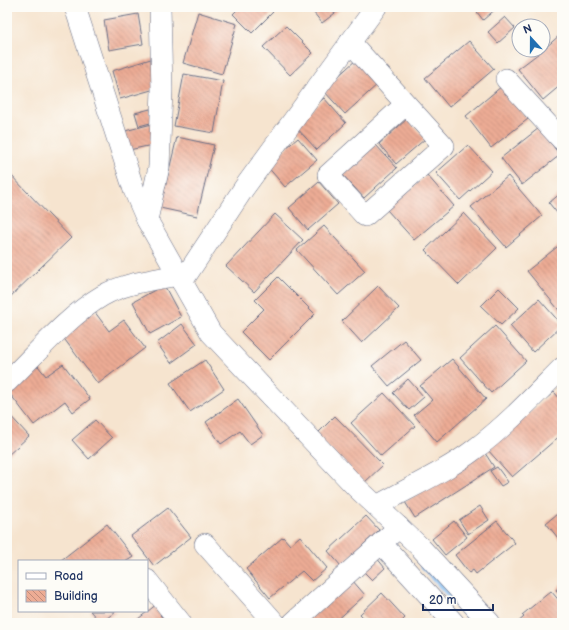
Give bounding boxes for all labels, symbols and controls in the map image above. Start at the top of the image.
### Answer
north arrow [511,18,551,58]
text: N [521,22,534,37]
legend [18,560,148,612]
text: Road [54,569,83,584]
scale bar [423,586,493,612]
text: Building [54,589,98,604]
text: 20 m [429,593,456,608]

